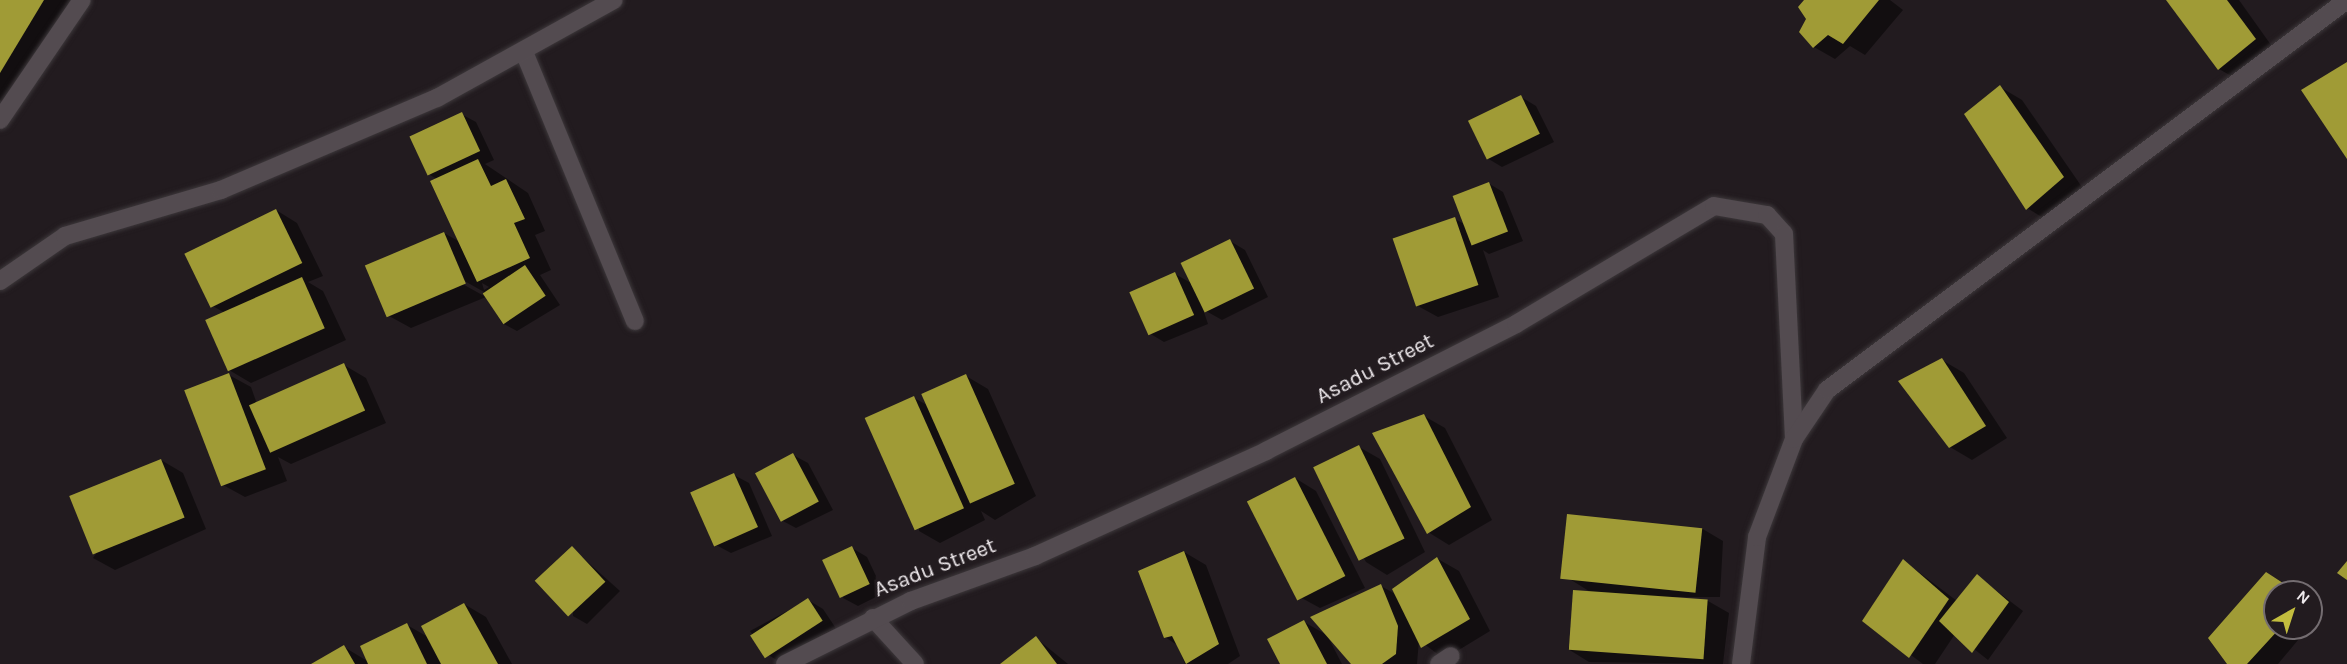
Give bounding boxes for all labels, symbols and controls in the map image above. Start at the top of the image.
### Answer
street label: Asadu Street [1312,328,1438,410]
street label: Asadu Street [870,533,1000,603]
north arrow [2263,580,2323,640]
text: N [2293,586,2314,608]

